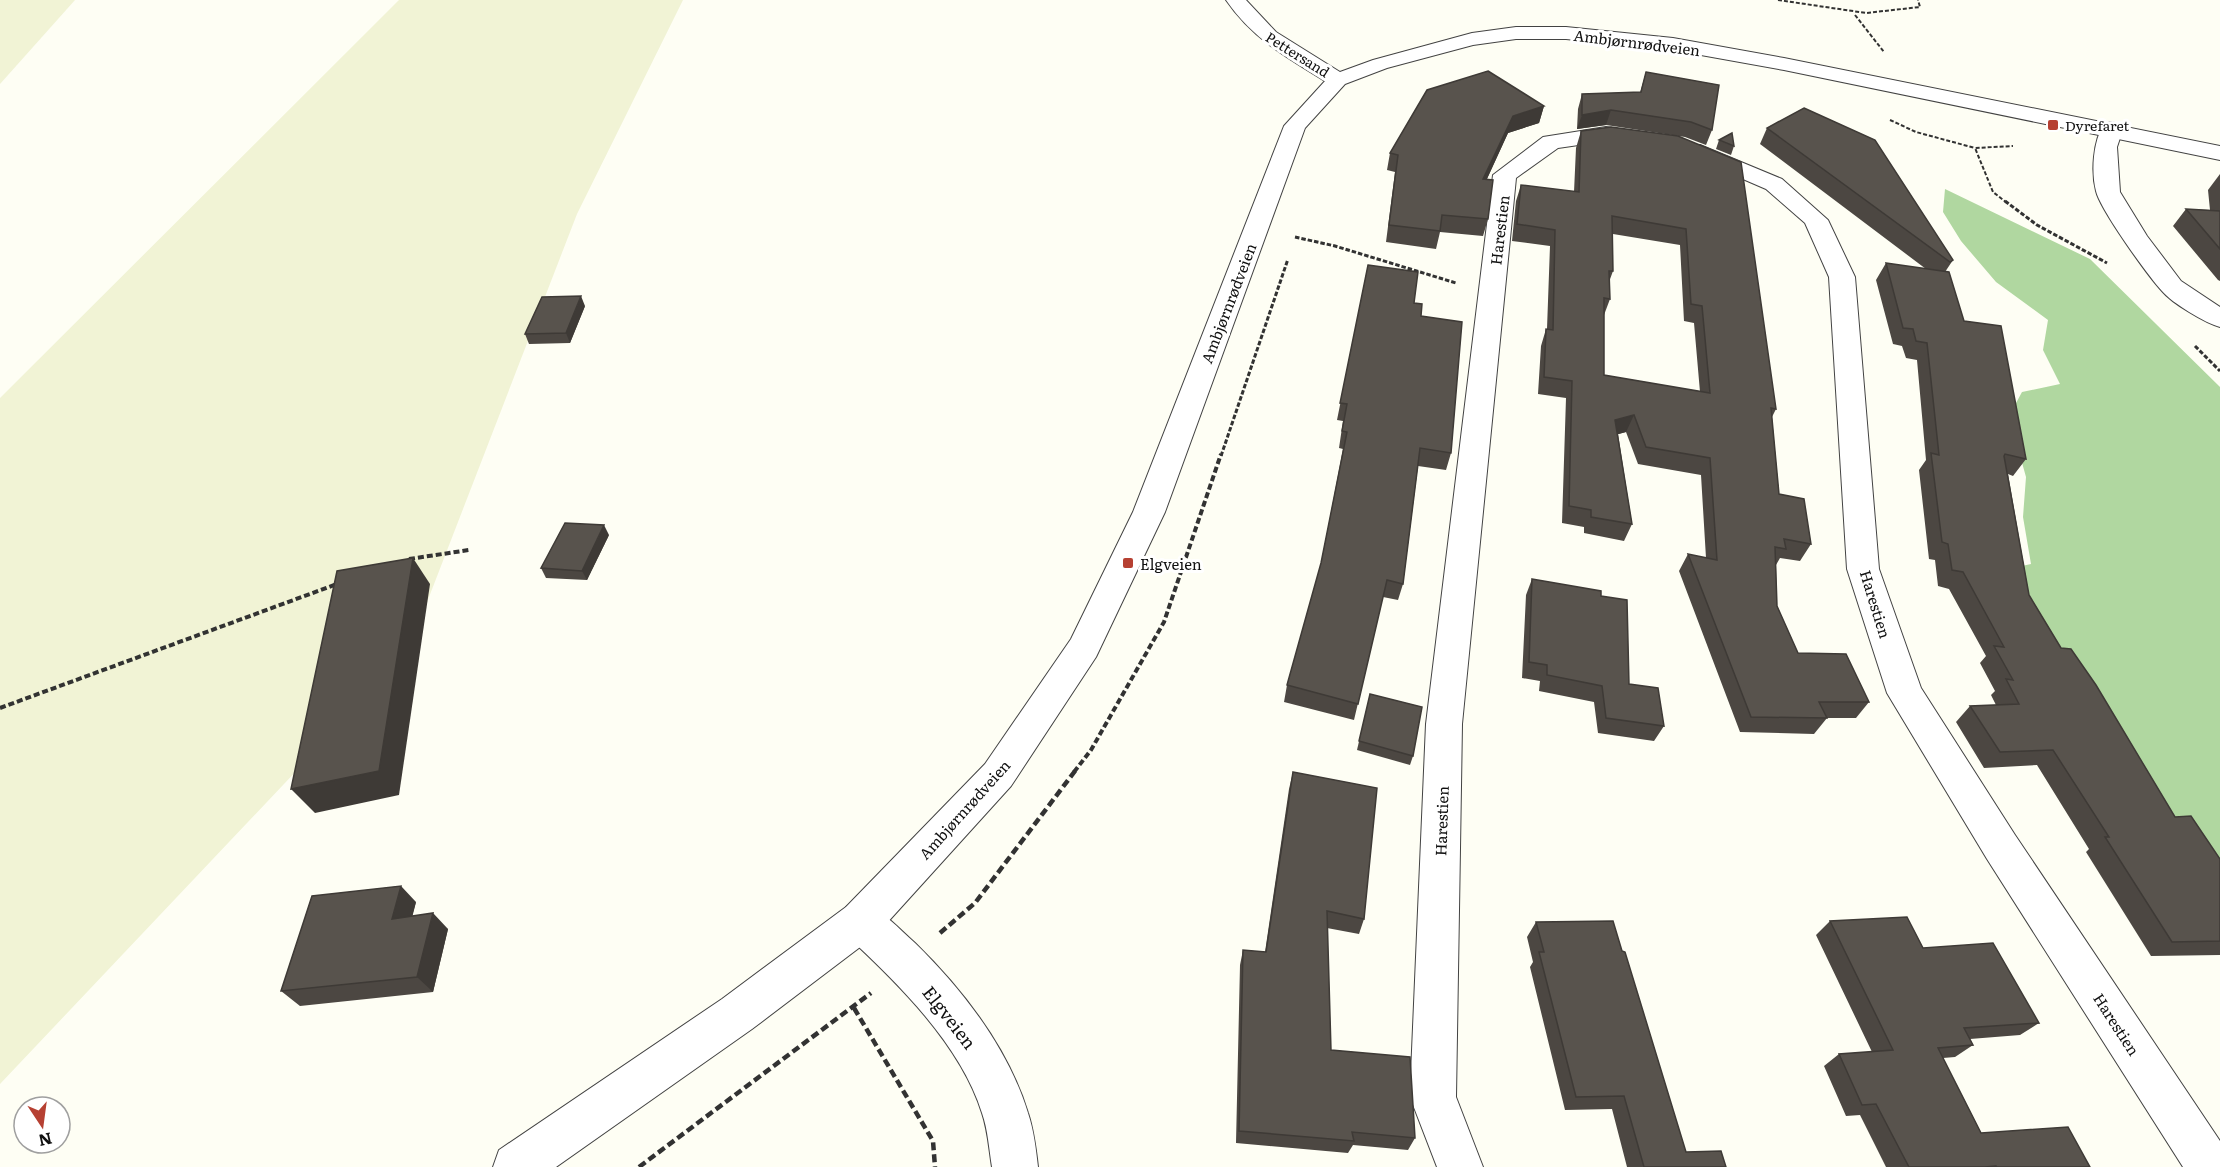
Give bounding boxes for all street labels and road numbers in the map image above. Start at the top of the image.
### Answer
street label: Ambjørnrødveien [1572,23,1702,61]
street label: Pettersand [1262,26,1334,82]
street label: Harestien [1483,194,1515,266]
street label: Ambjørnrødveien [1194,239,1262,367]
street label: Harestien [1855,567,1897,641]
street label: Ambjørnrødveien [913,754,1015,864]
street label: Harestien [1428,785,1454,857]
street label: Elgveien [917,980,983,1055]
street label: Harestien [2088,988,2146,1060]

